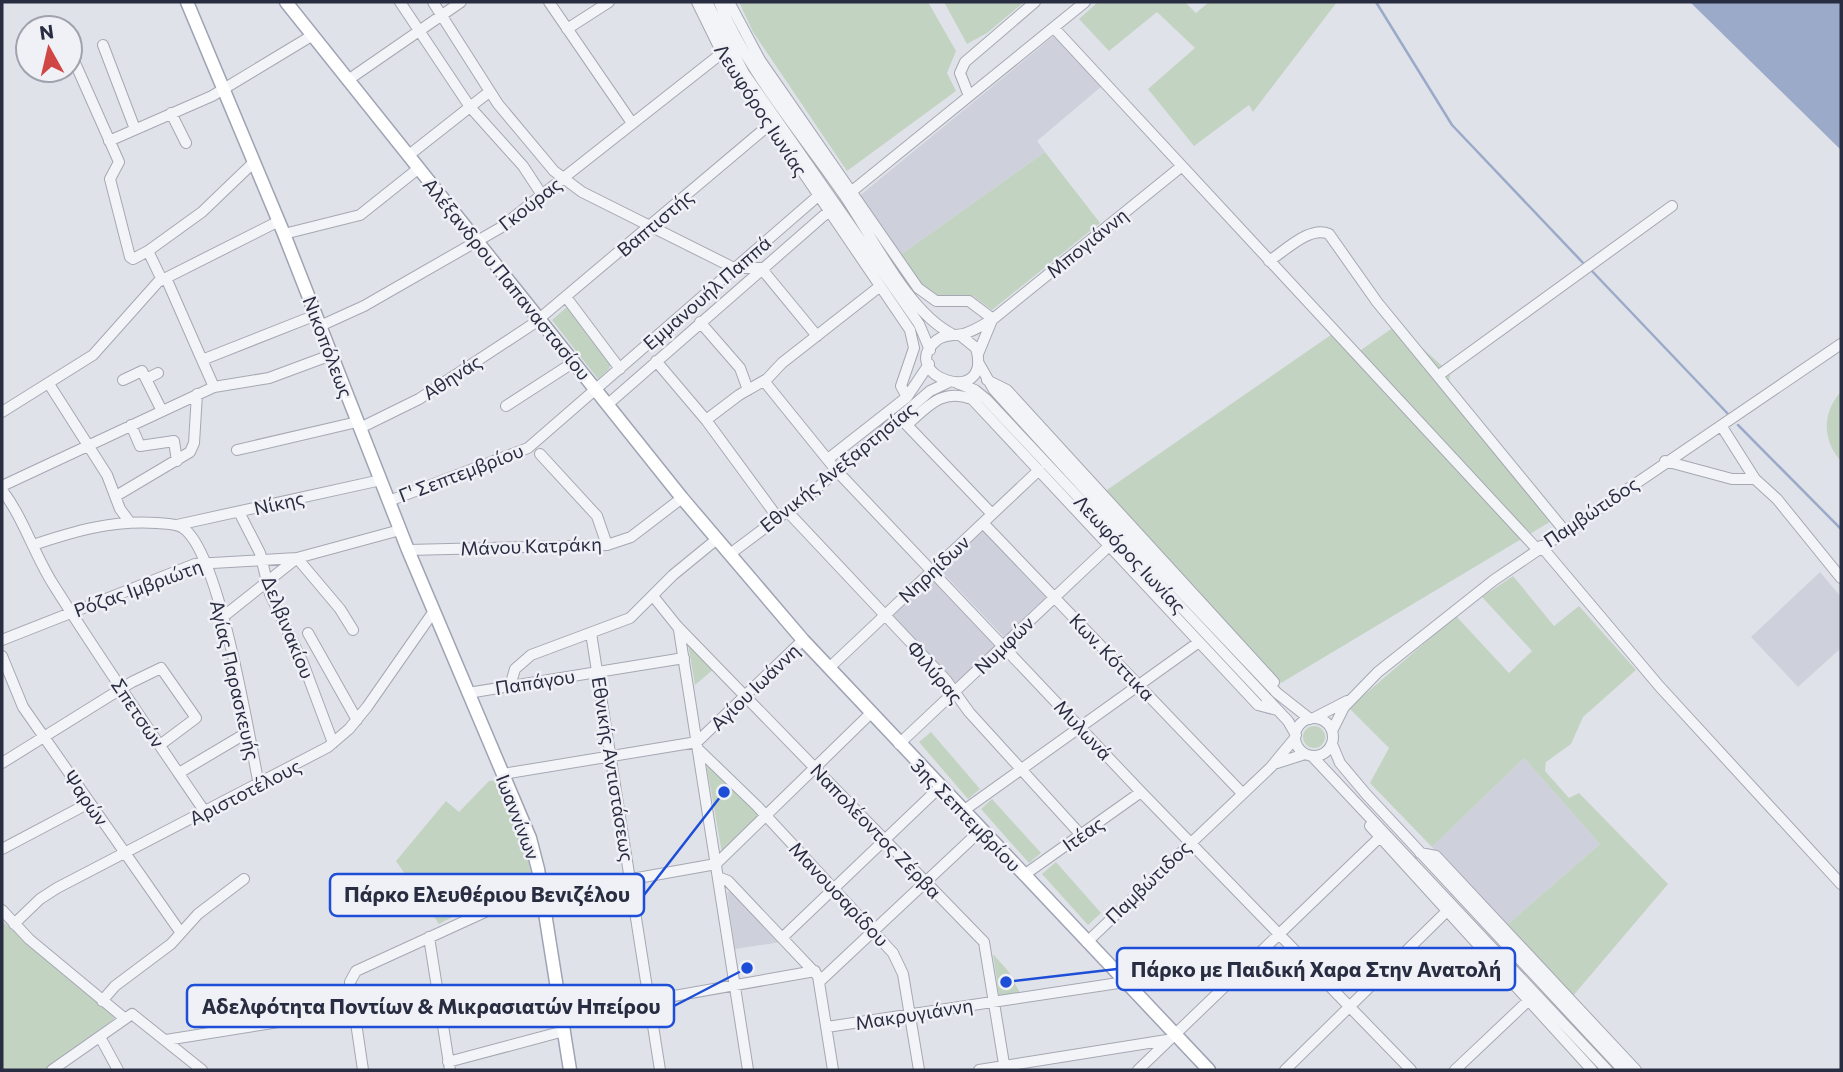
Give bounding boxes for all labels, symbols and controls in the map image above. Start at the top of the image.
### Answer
north arrow [14,14,84,84]
text: N [38,19,55,44]
street label: Λεωφόρος Ιωνίας [710,39,813,180]
street label: Γκούρας [494,172,566,235]
street label: Αλέξανδρου Παπαναστασίου [419,173,596,384]
street label: Βαπτιστής [612,184,697,261]
street label: Μπογιάννη [1041,203,1132,282]
street label: Εμμανουήλ Παππά [638,231,775,354]
street label: Νικοπόλεως [299,293,358,401]
street label: Αθηνάς [418,349,485,404]
street label: Εθνικής Ανεξαρτησίας [755,397,920,537]
street label: Γ' Σεπτεμβρίου [395,438,526,507]
street label: Παμβώτιδος [1539,471,1643,552]
street label: Νίκης [252,486,306,519]
street label: Λεωφόρος Ιωνίας [1070,490,1191,618]
street label: Νηρηίδων [894,530,974,607]
street label: Μάνου Κατράκη [460,532,602,559]
street label: Ρόζας Ιμβριώτη [70,554,205,621]
street label: Δελβινακίου [257,572,320,682]
street label: Αγίας Παρασκευής [206,598,265,762]
street label: Κων. Κόττικα [1065,608,1160,705]
street label: Νυμφών [969,611,1038,678]
street label: Φιλύρας [903,636,968,708]
street label: Αγίου Ιωάννη [705,638,804,735]
street label: Παπάγου [493,664,576,699]
street label: Σπετσών [107,674,170,752]
street label: Εθνικής Αντιστάσεως [588,675,639,863]
street label: Μυλωνά [1050,695,1117,764]
street label: 3ης Σεπτεμβρίου [907,753,1026,876]
street label: Αριστοτέλους [185,754,304,830]
street label: Ναπολέοντος Ζέρβα [806,758,947,903]
street label: Ψαρών [59,765,114,830]
street label: Ιωαννίνων [492,771,545,863]
street label: Ιτέας [1058,811,1108,856]
street label: Παμβώτιδος [1100,835,1195,928]
street label: Μανουσαρίδου [785,836,894,951]
callout: Πάρκο Ελευθέριου Βενιζέλου [330,874,644,916]
text: Πάρκο Ελευθέριου Βενιζέλου [344,881,630,906]
callout: Πάρκο με Παιδική Χαρα Στην Ανατολή [1117,948,1515,990]
text: Πάρκο με Παιδική Χαρα Στην Ανατολή [1131,956,1501,981]
callout: Αδελφότητα Ποντίων & Μικρασιατών Ηπείρου [187,985,674,1027]
text: Αδελφότητα Ποντίων & Μικρασιατών Ηπείρου [202,993,660,1018]
street label: Μακρυγιάννη [853,993,974,1034]

